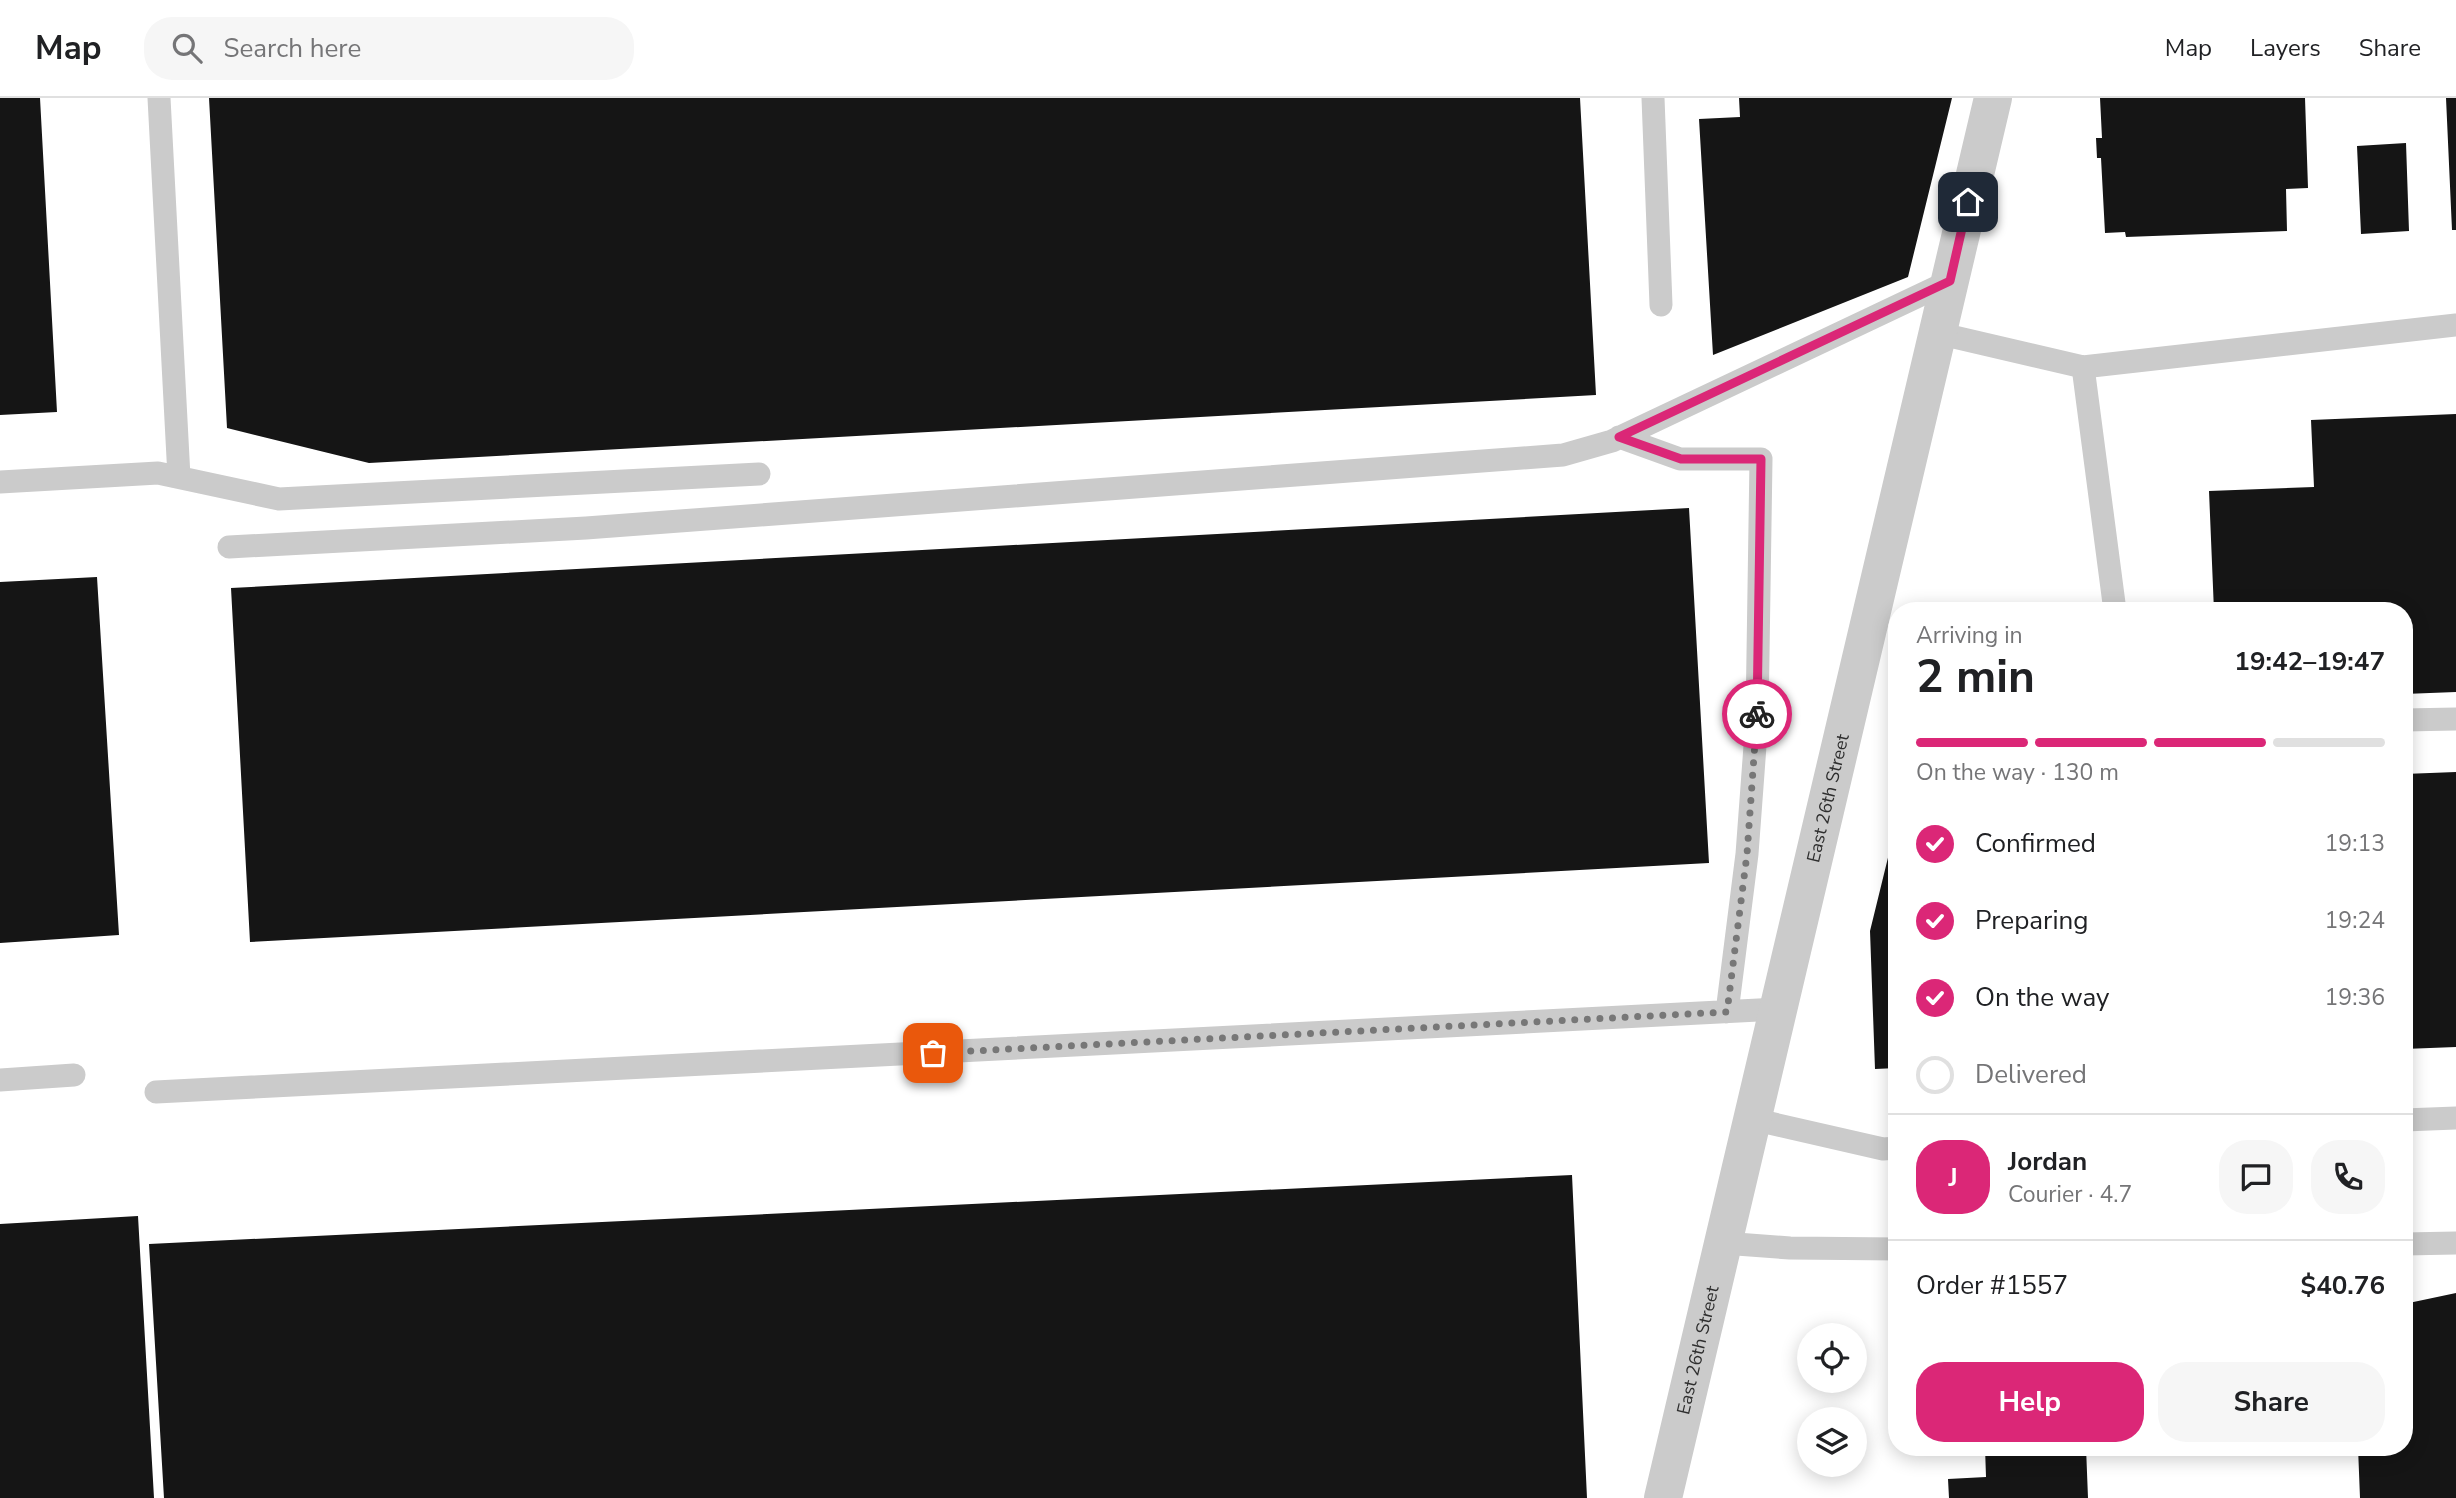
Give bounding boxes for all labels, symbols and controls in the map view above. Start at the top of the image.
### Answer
search box [144,17,634,80]
text: Map [35,26,102,71]
icon: search [168,29,206,67]
text: Search here [224,31,361,66]
text: Map [2165,32,2212,64]
text: Layers [2250,32,2321,64]
text: Share [2359,32,2421,64]
pin [1938,172,1998,232]
icon: home [1949,183,1987,221]
text: Arriving in [1916,620,2023,651]
text: 19:42–19:47 [2234,644,2385,679]
text: 2 min [1916,645,2035,708]
courier [1722,679,1792,749]
icon: bike [1738,695,1776,733]
street label: East 26th Street [1801,731,1855,865]
text: On the way · 130 m [1916,757,2119,788]
icon: check [1916,825,1954,863]
text: Confirmed [1975,826,2096,861]
text: 19:13 [2325,828,2385,859]
icon: check [1916,902,1954,940]
text: Preparing [1975,903,2088,938]
text: 19:24 [2325,905,2385,936]
icon: check [1916,979,1954,1017]
text: On the way [1975,980,2109,1015]
text: 19:36 [2325,982,2385,1013]
pin [903,1023,963,1083]
icon: bag [914,1034,952,1072]
text: Delivered [1975,1057,2087,1092]
button: chat [2219,1140,2293,1214]
button: phone [2311,1140,2385,1214]
text: Jordan [2008,1144,2087,1179]
text: J [1948,1160,1958,1195]
text: Courier · 4.7 [2008,1179,2132,1210]
text: Order #1557 [1916,1268,2068,1303]
text: $40.76 [2301,1268,2385,1303]
street label: East 26th Street [1671,1283,1725,1417]
map controls [1797,1323,1867,1477]
button: locate [1797,1323,1867,1393]
button: Help [1916,1362,2144,1442]
button: Share [2158,1362,2385,1442]
button: layers [1797,1407,1867,1477]

